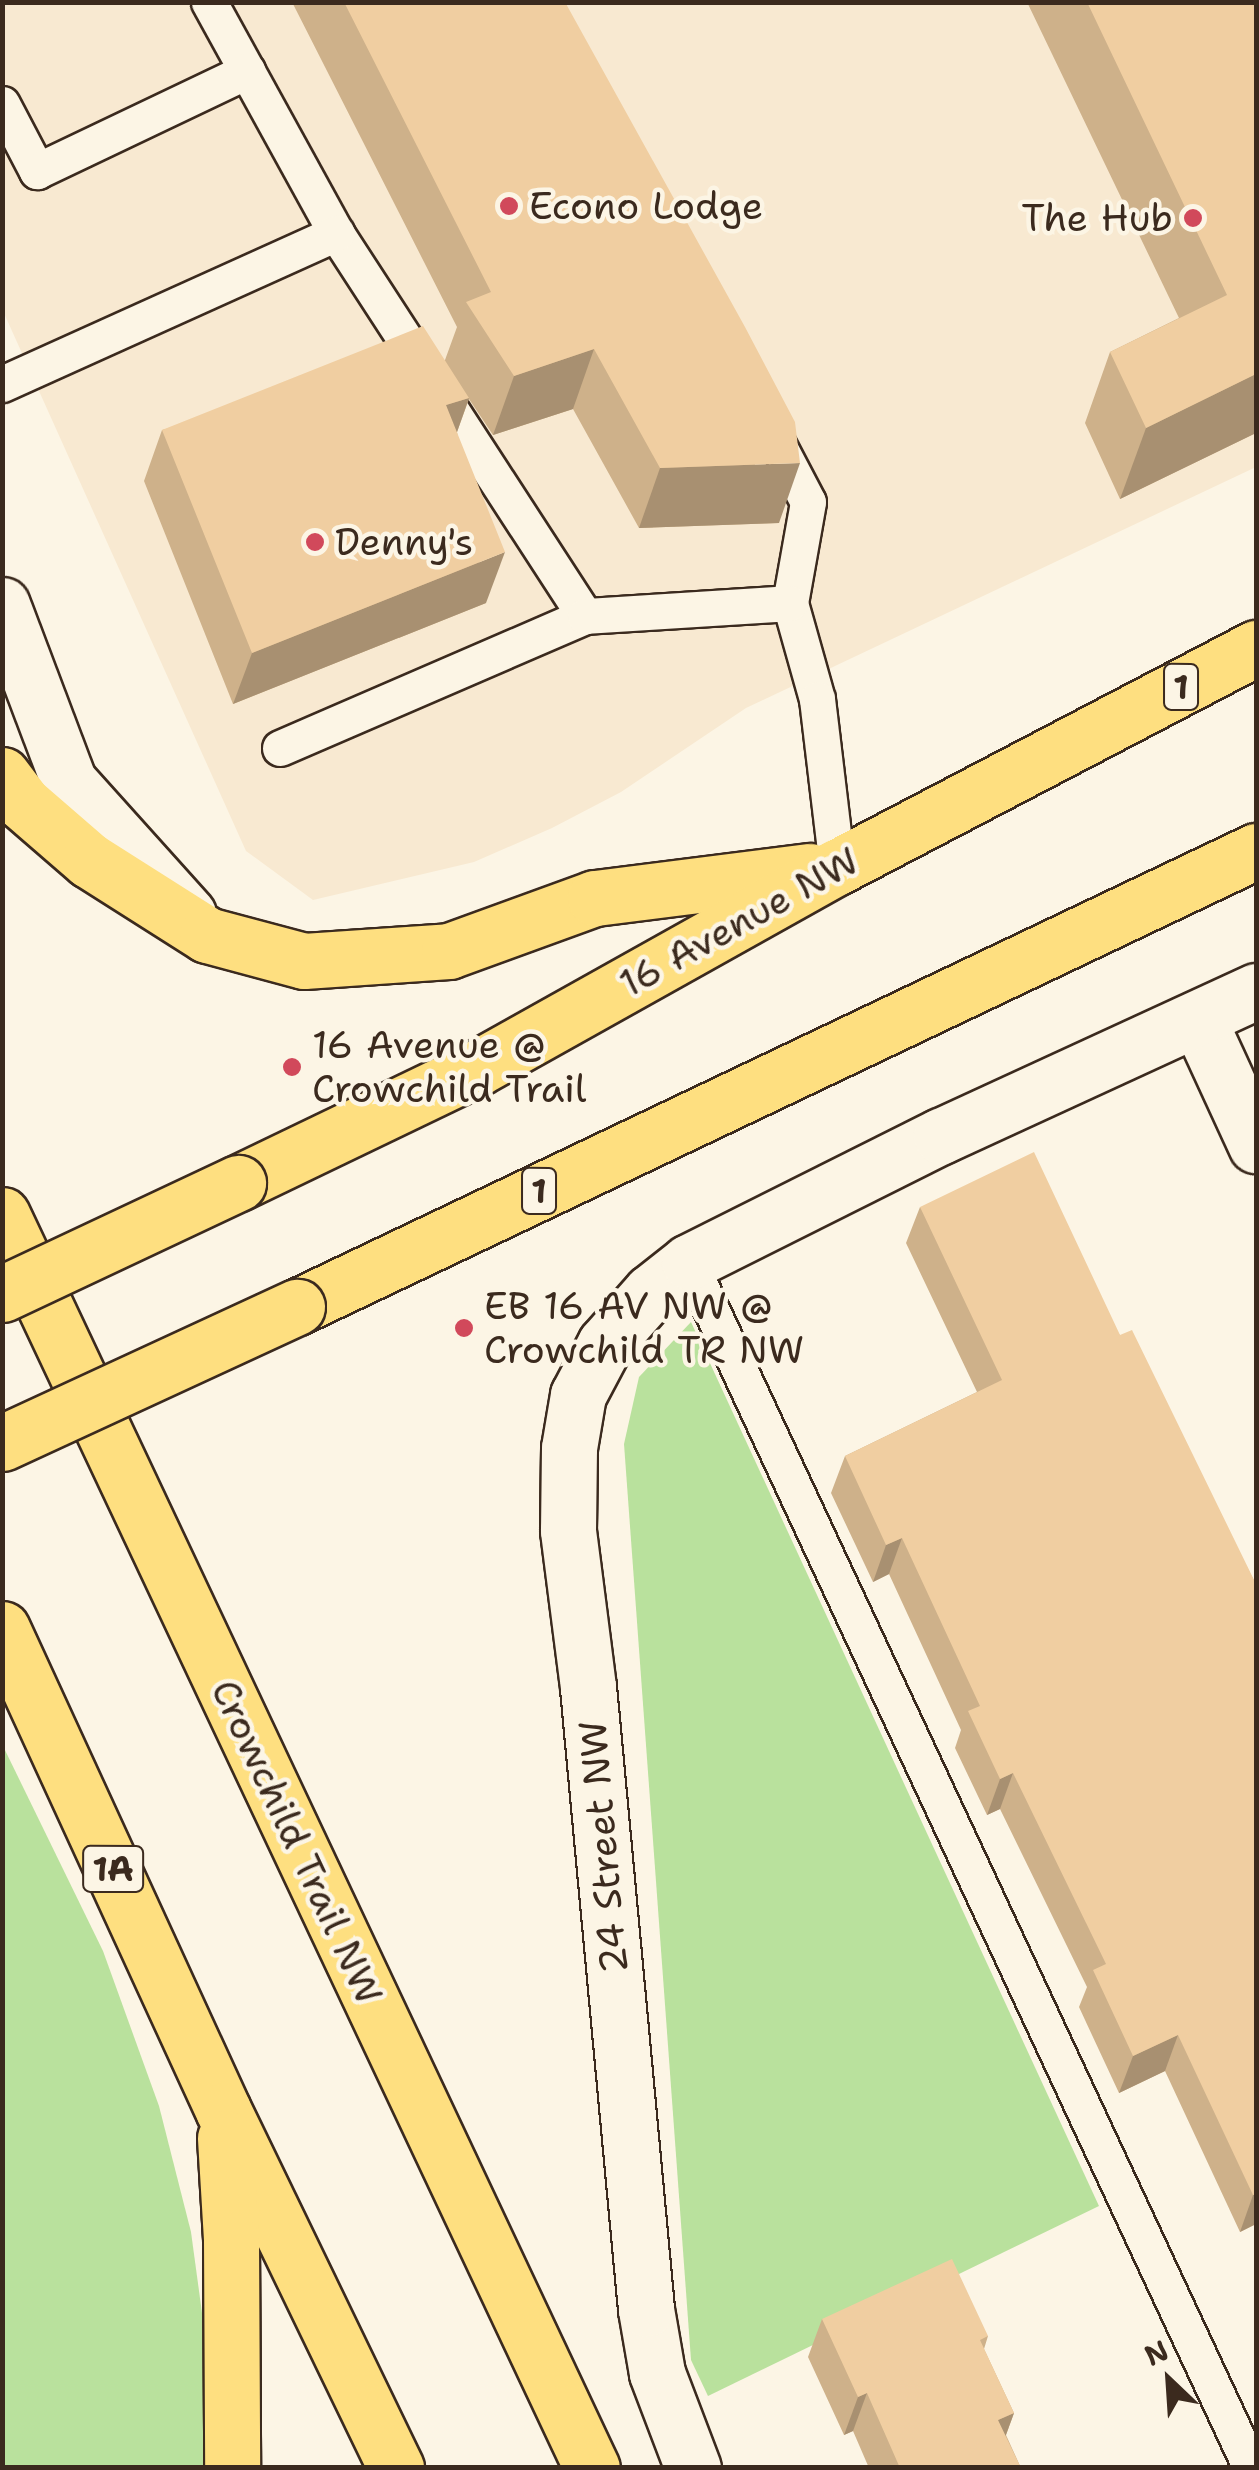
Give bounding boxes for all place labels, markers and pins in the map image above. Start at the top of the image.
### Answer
place label: Econo Lodge [529,183,763,229]
marker: Econo Lodge [498,195,520,217]
place label: The Hub [1021,195,1173,241]
marker: The Hub [1182,207,1204,229]
place label: Denny's [335,519,473,565]
marker: Denny's [304,531,326,553]
place label: 16 Avenue @ Crowchild Trail [312,1022,586,1112]
marker: 16 Avenue @ Crowchild Trail [281,1056,303,1078]
place label: EB 16 AV NW @ Crowchild TR NW [484,1283,804,1372]
marker: EB 16 AV NW @ Crowchild TR NW [453,1317,475,1339]

